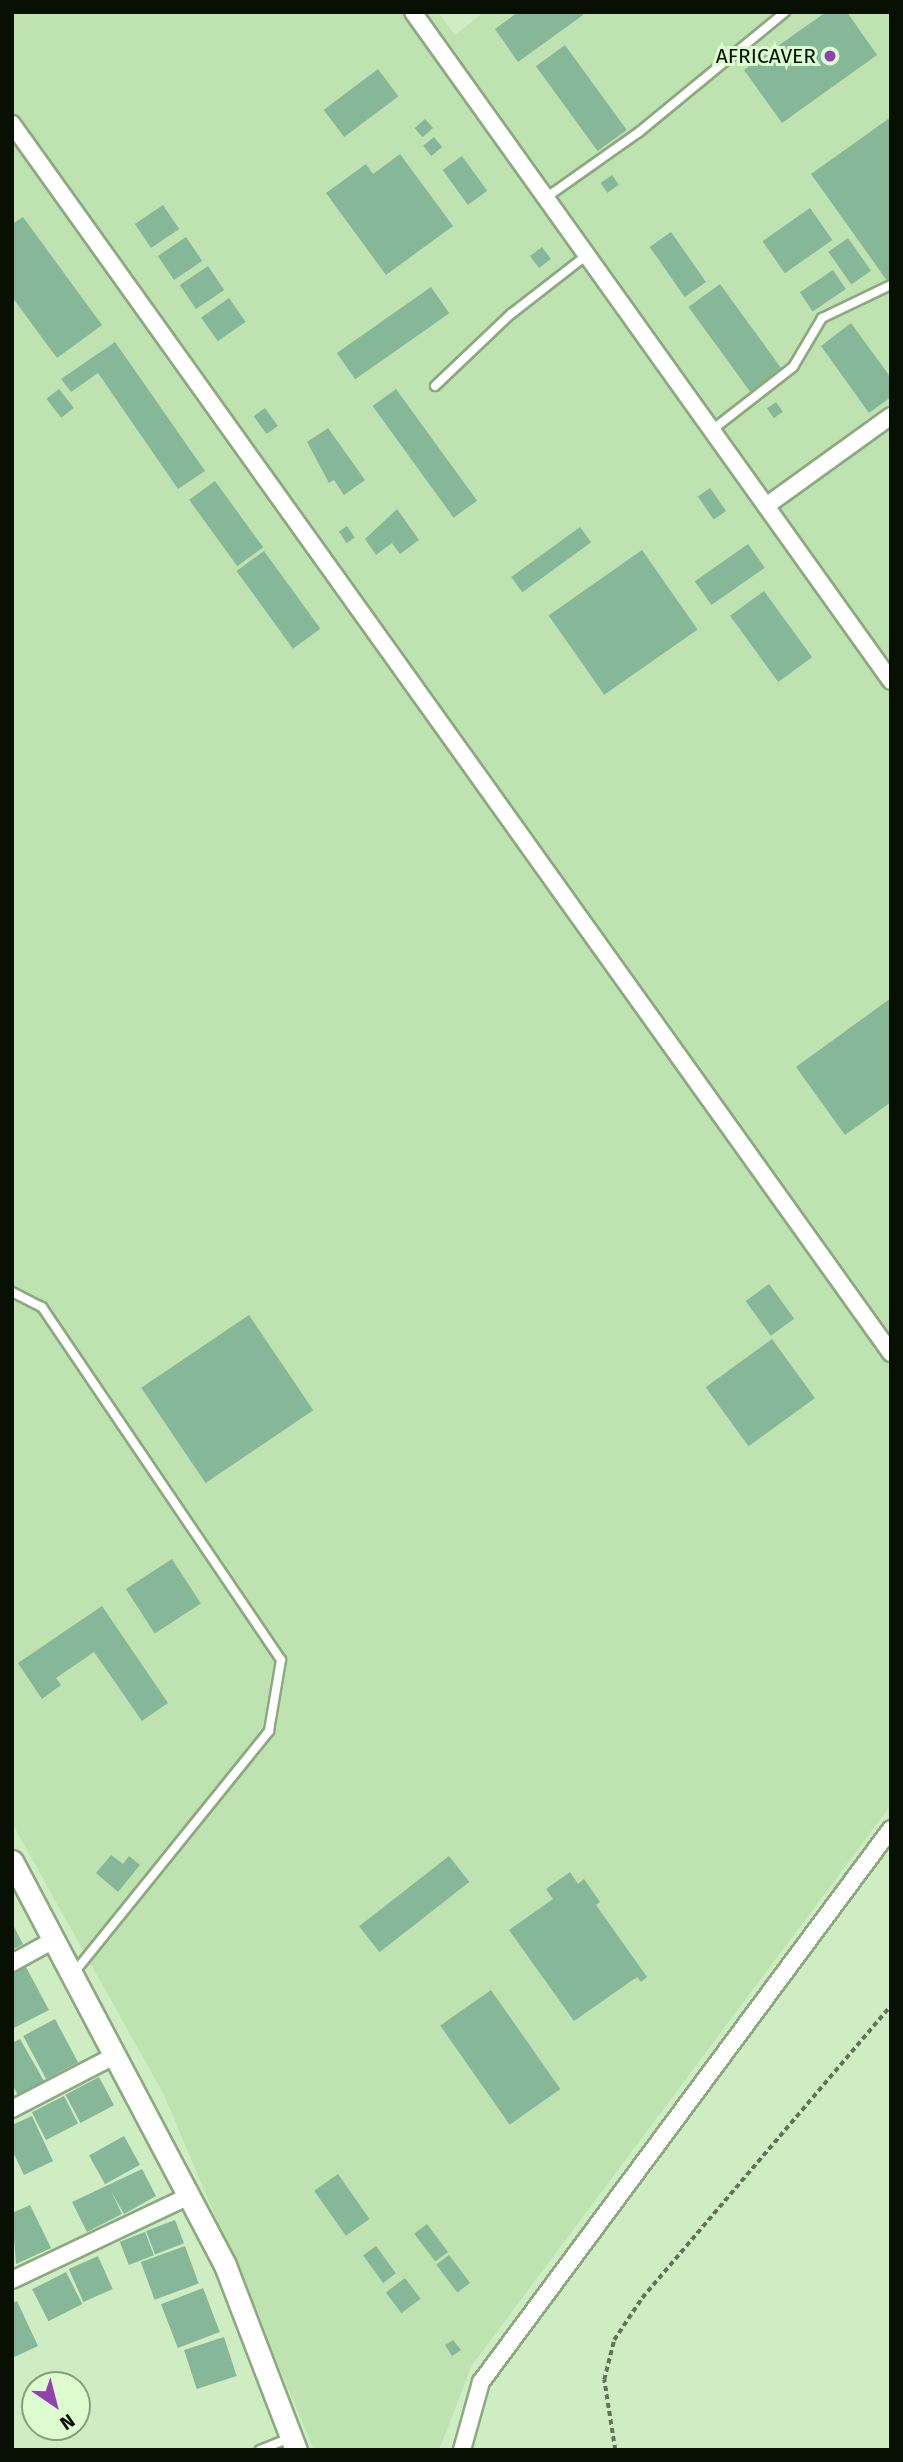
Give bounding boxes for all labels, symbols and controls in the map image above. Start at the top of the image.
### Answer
place label: AFRICAVER [716,43,816,69]
marker: AFRICAVER [822,48,838,64]
north arrow [21,2371,91,2441]
text: N [55,2409,79,2435]

